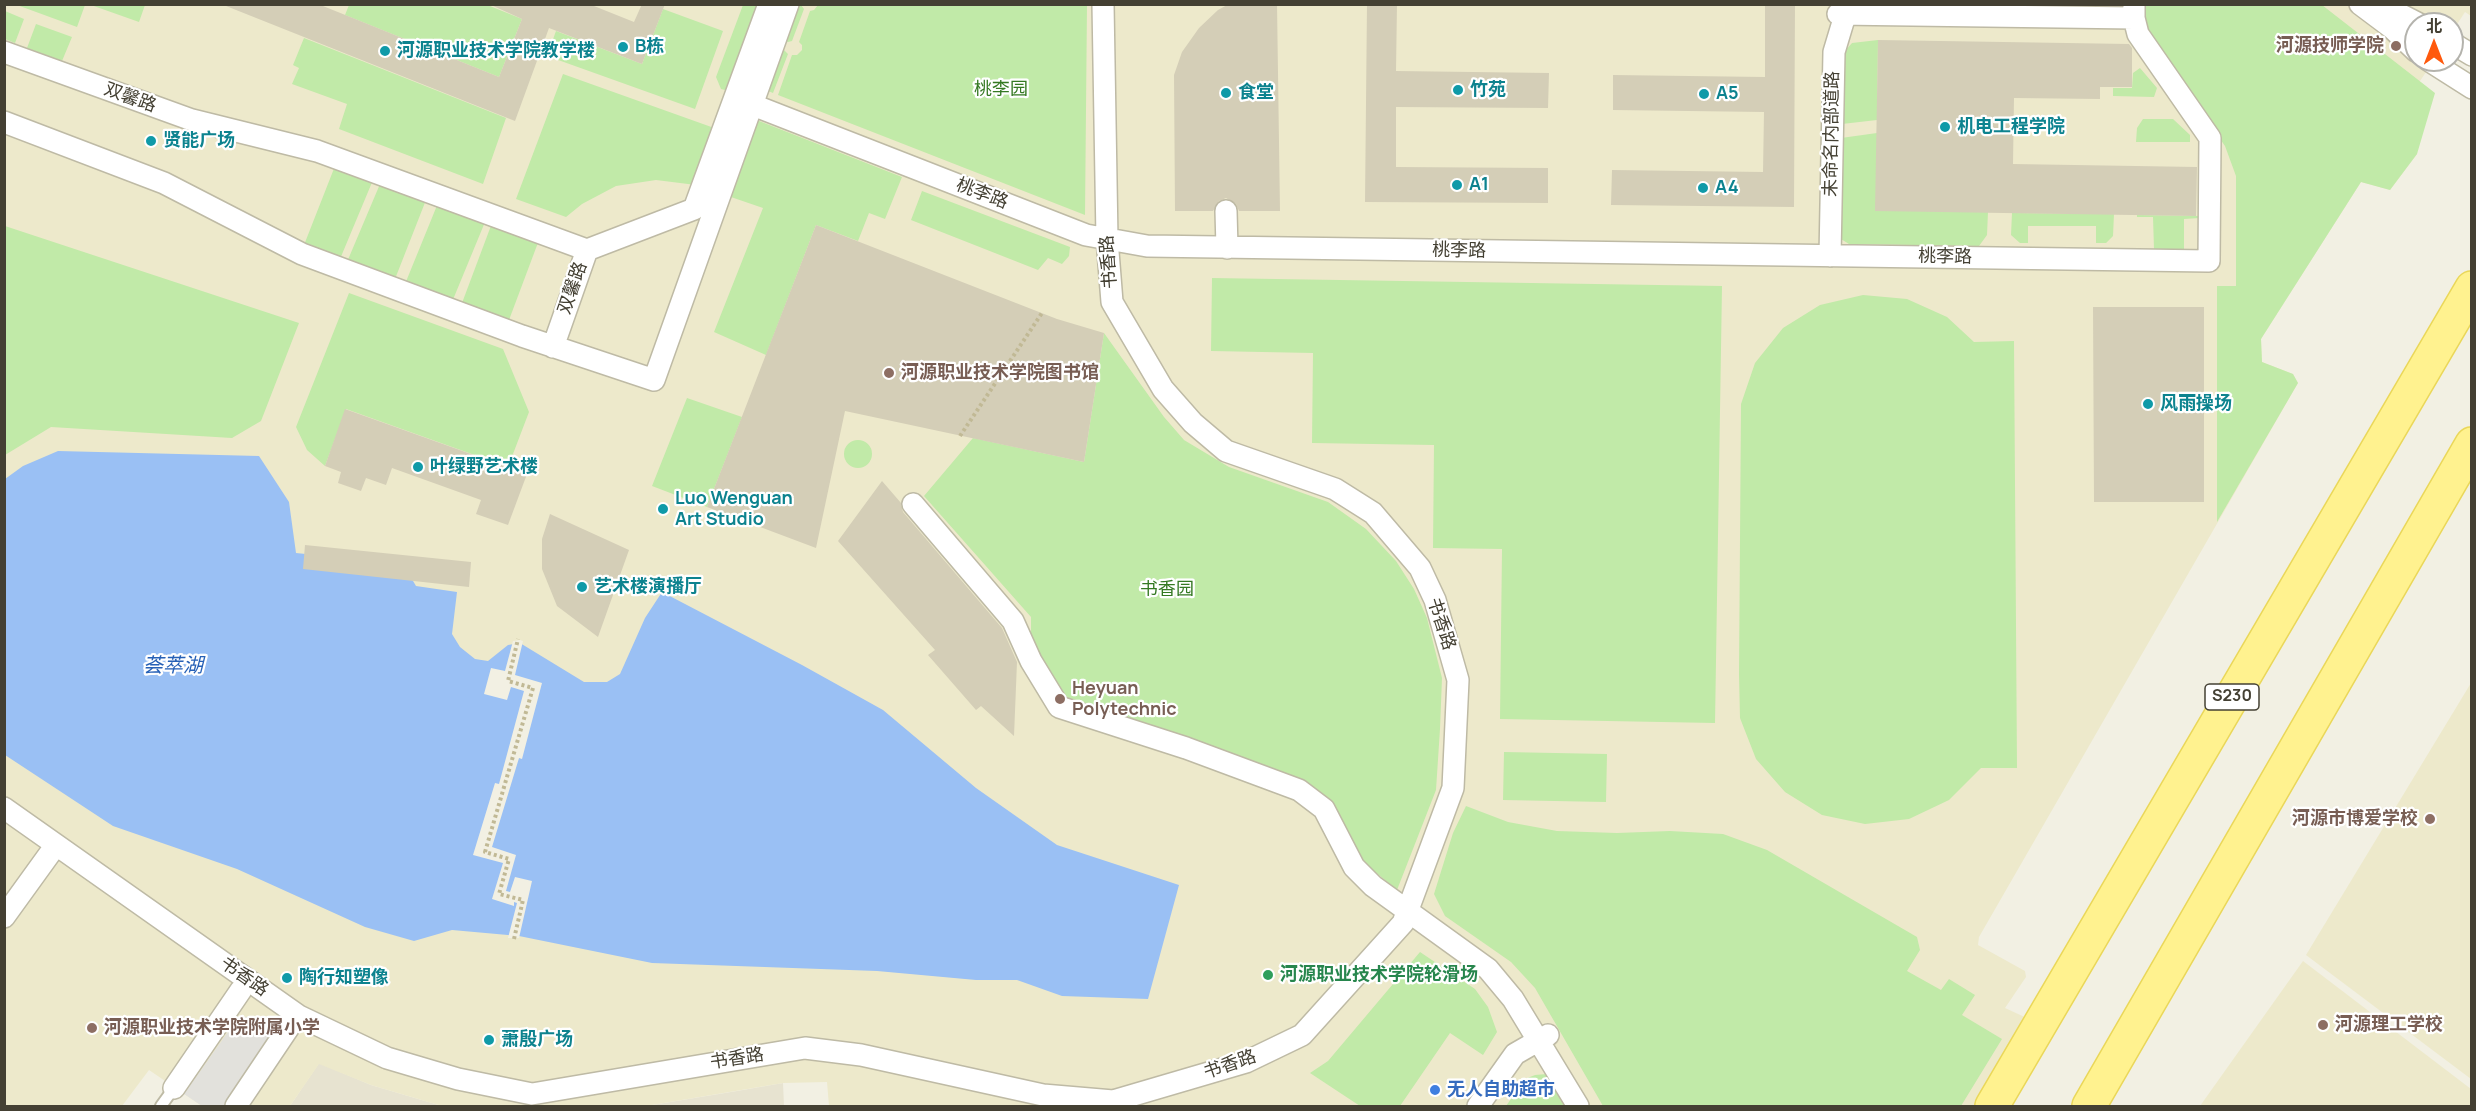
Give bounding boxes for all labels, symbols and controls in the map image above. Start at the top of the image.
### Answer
north arrow [2404,12,2464,72]
text: 北 [2426,15,2442,37]
place label: 河源技师学院 [2276,35,2384,57]
place label: B栋 [635,36,664,58]
marker: 河源技师学院 [2389,39,2403,53]
place label: 河源职业技术学院教学楼 [397,40,595,62]
marker: B栋 [616,40,630,54]
marker: 河源职业技术学院教学楼 [378,44,392,58]
street label: 未命名内部道路 [1820,71,1844,197]
street label: 双馨路 [101,79,159,117]
park label: 桃李园 [974,79,1028,101]
place label: 竹苑 [1470,79,1506,101]
place label: 食堂 [1238,82,1274,104]
marker: 竹苑 [1451,83,1465,97]
place label: A5 [1716,83,1739,105]
marker: 食堂 [1219,86,1233,100]
marker: A5 [1697,87,1711,101]
place label: 机电工程学院 [1957,116,2065,138]
marker: 机电工程学院 [1938,120,1952,134]
place label: 贤能广场 [163,130,235,152]
marker: 贤能广场 [144,134,158,148]
street label: 桃李路 [953,174,1011,214]
place label: A1 [1469,174,1489,196]
place label: A4 [1715,177,1739,199]
marker: A1 [1450,178,1464,192]
marker: A4 [1696,181,1710,195]
street label: 书香路 [1096,234,1122,290]
street label: 桃李路 [1432,240,1486,262]
street label: 桃李路 [1918,246,1972,268]
street label: 双馨路 [554,259,592,317]
place label: 河源职业技术学院图书馆 [901,362,1099,384]
marker: 河源职业技术学院图书馆 [882,366,896,380]
place label: 风雨操场 [2160,393,2232,415]
marker: 风雨操场 [2141,397,2155,411]
place label: 叶绿野艺术楼 [430,456,538,478]
marker: 叶绿野艺术楼 [411,460,425,474]
place label: Luo Wenguan Art Studio [675,488,793,530]
marker: Luo Wenguan Art Studio [656,502,670,516]
place label: 艺术楼演播厅 [594,576,702,598]
park label: 书香园 [1140,579,1194,601]
marker: 艺术楼演播厅 [575,580,589,594]
street label: 书香路 [1422,595,1460,653]
water label: 荟萃湖 [143,654,203,678]
place label: Heyuan Polytechnic [1072,678,1177,720]
road number: S230 [2205,684,2259,710]
marker: Heyuan Polytechnic [1053,692,1067,706]
place label: 河源市博爱学校 [2292,808,2418,830]
marker: 河源市博爱学校 [2423,812,2437,826]
street label: 书香路 [216,953,272,1001]
place label: 河源职业技术学院轮滑场 [1280,964,1478,986]
place label: 陶行知塑像 [299,967,389,989]
marker: 河源职业技术学院轮滑场 [1261,968,1275,982]
marker: 陶行知塑像 [280,971,294,985]
place label: 河源理工学校 [2335,1014,2443,1036]
place label: 河源职业技术学院附属小学 [104,1017,320,1039]
marker: 河源理工学校 [2316,1018,2330,1032]
marker: 河源职业技术学院附属小学 [85,1021,99,1035]
place label: 萧殷广场 [501,1029,573,1051]
marker: 萧殷广场 [482,1033,496,1047]
street label: 书香路 [709,1044,765,1074]
street label: 书香路 [1201,1046,1259,1084]
place label: 无人自助超市 [1447,1079,1555,1101]
marker: 无人自助超市 [1428,1083,1442,1097]

